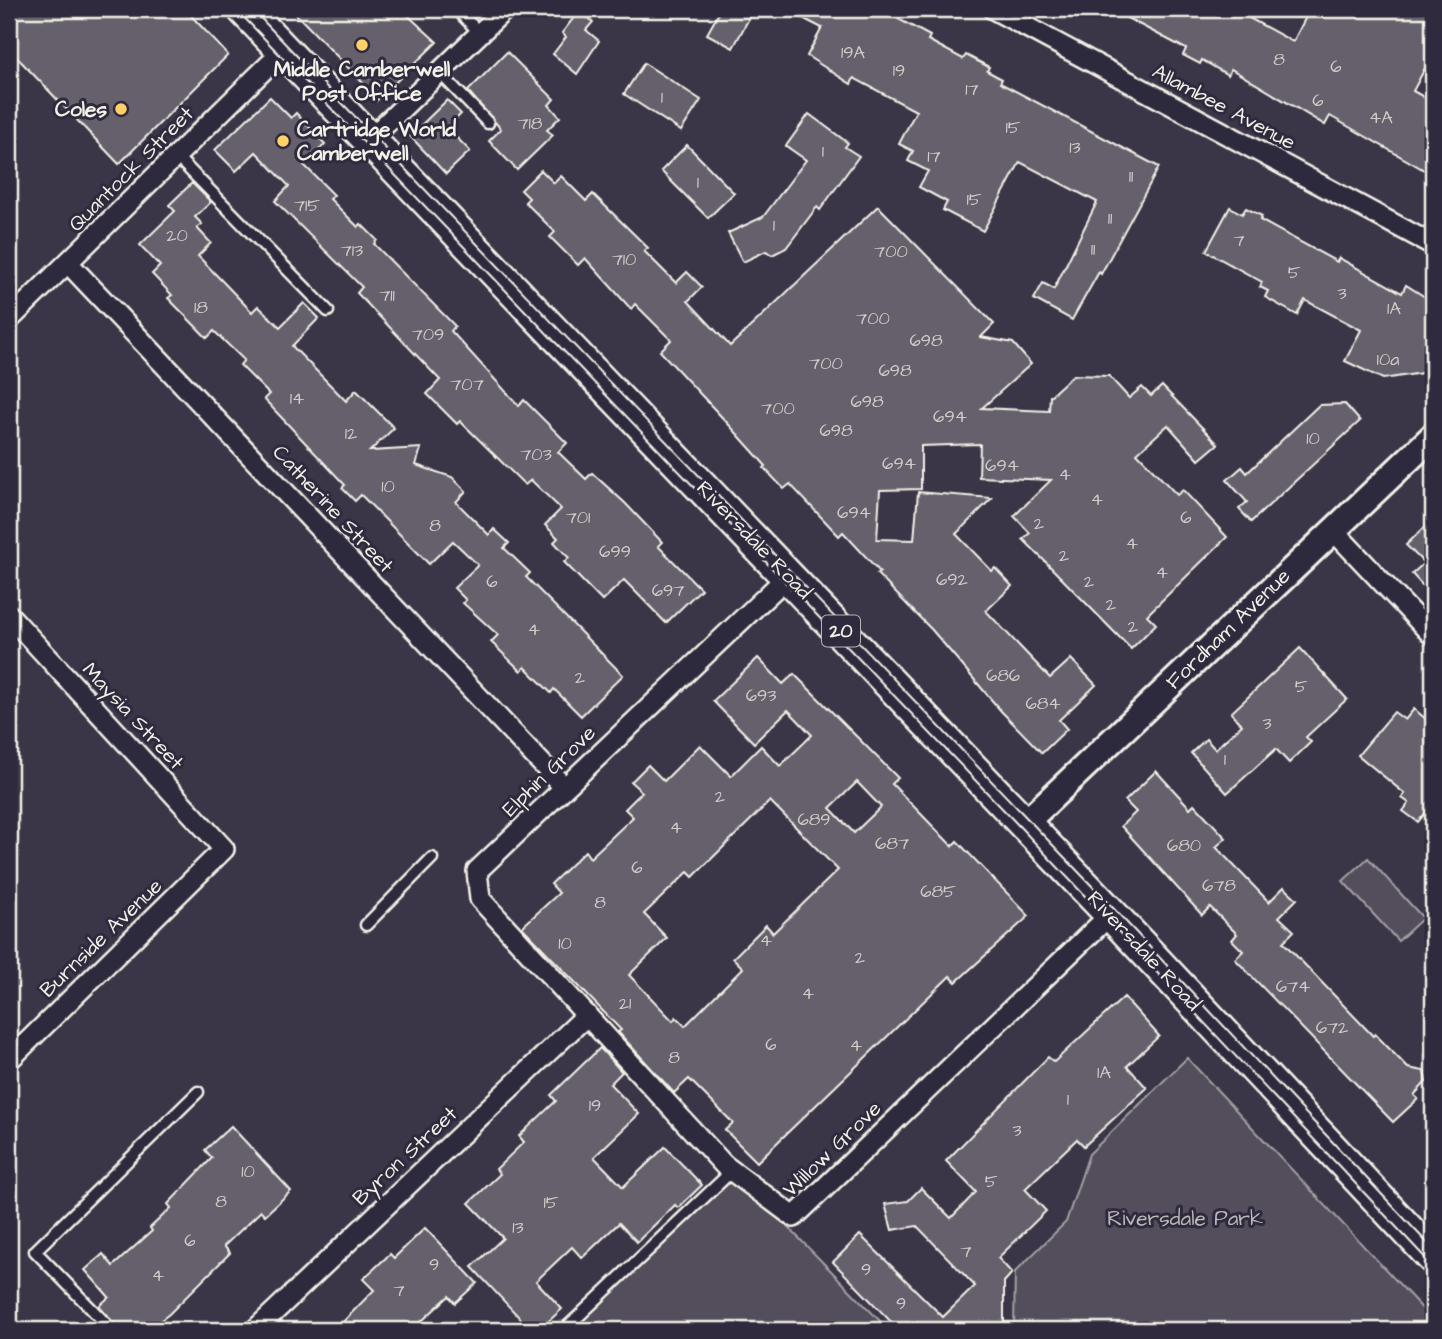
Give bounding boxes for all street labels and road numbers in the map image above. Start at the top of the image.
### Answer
street label: Allambee Avenue [1147,57,1301,157]
street label: Quantock Street [62,100,200,238]
street label: Catherine Street [266,439,400,580]
street label: Riversdale Road [690,474,819,606]
street label: Fordham Avenue [1159,562,1297,696]
road number: 20 [822,616,860,646]
street label: Maysia Street [74,656,191,778]
street label: Elphin Grove [496,719,603,824]
street label: Burnside Avenue [33,872,169,1004]
street label: Riversdale Road [1080,884,1208,1018]
street label: Willow Grove [776,1094,888,1204]
street label: Byron Street [346,1100,465,1214]

